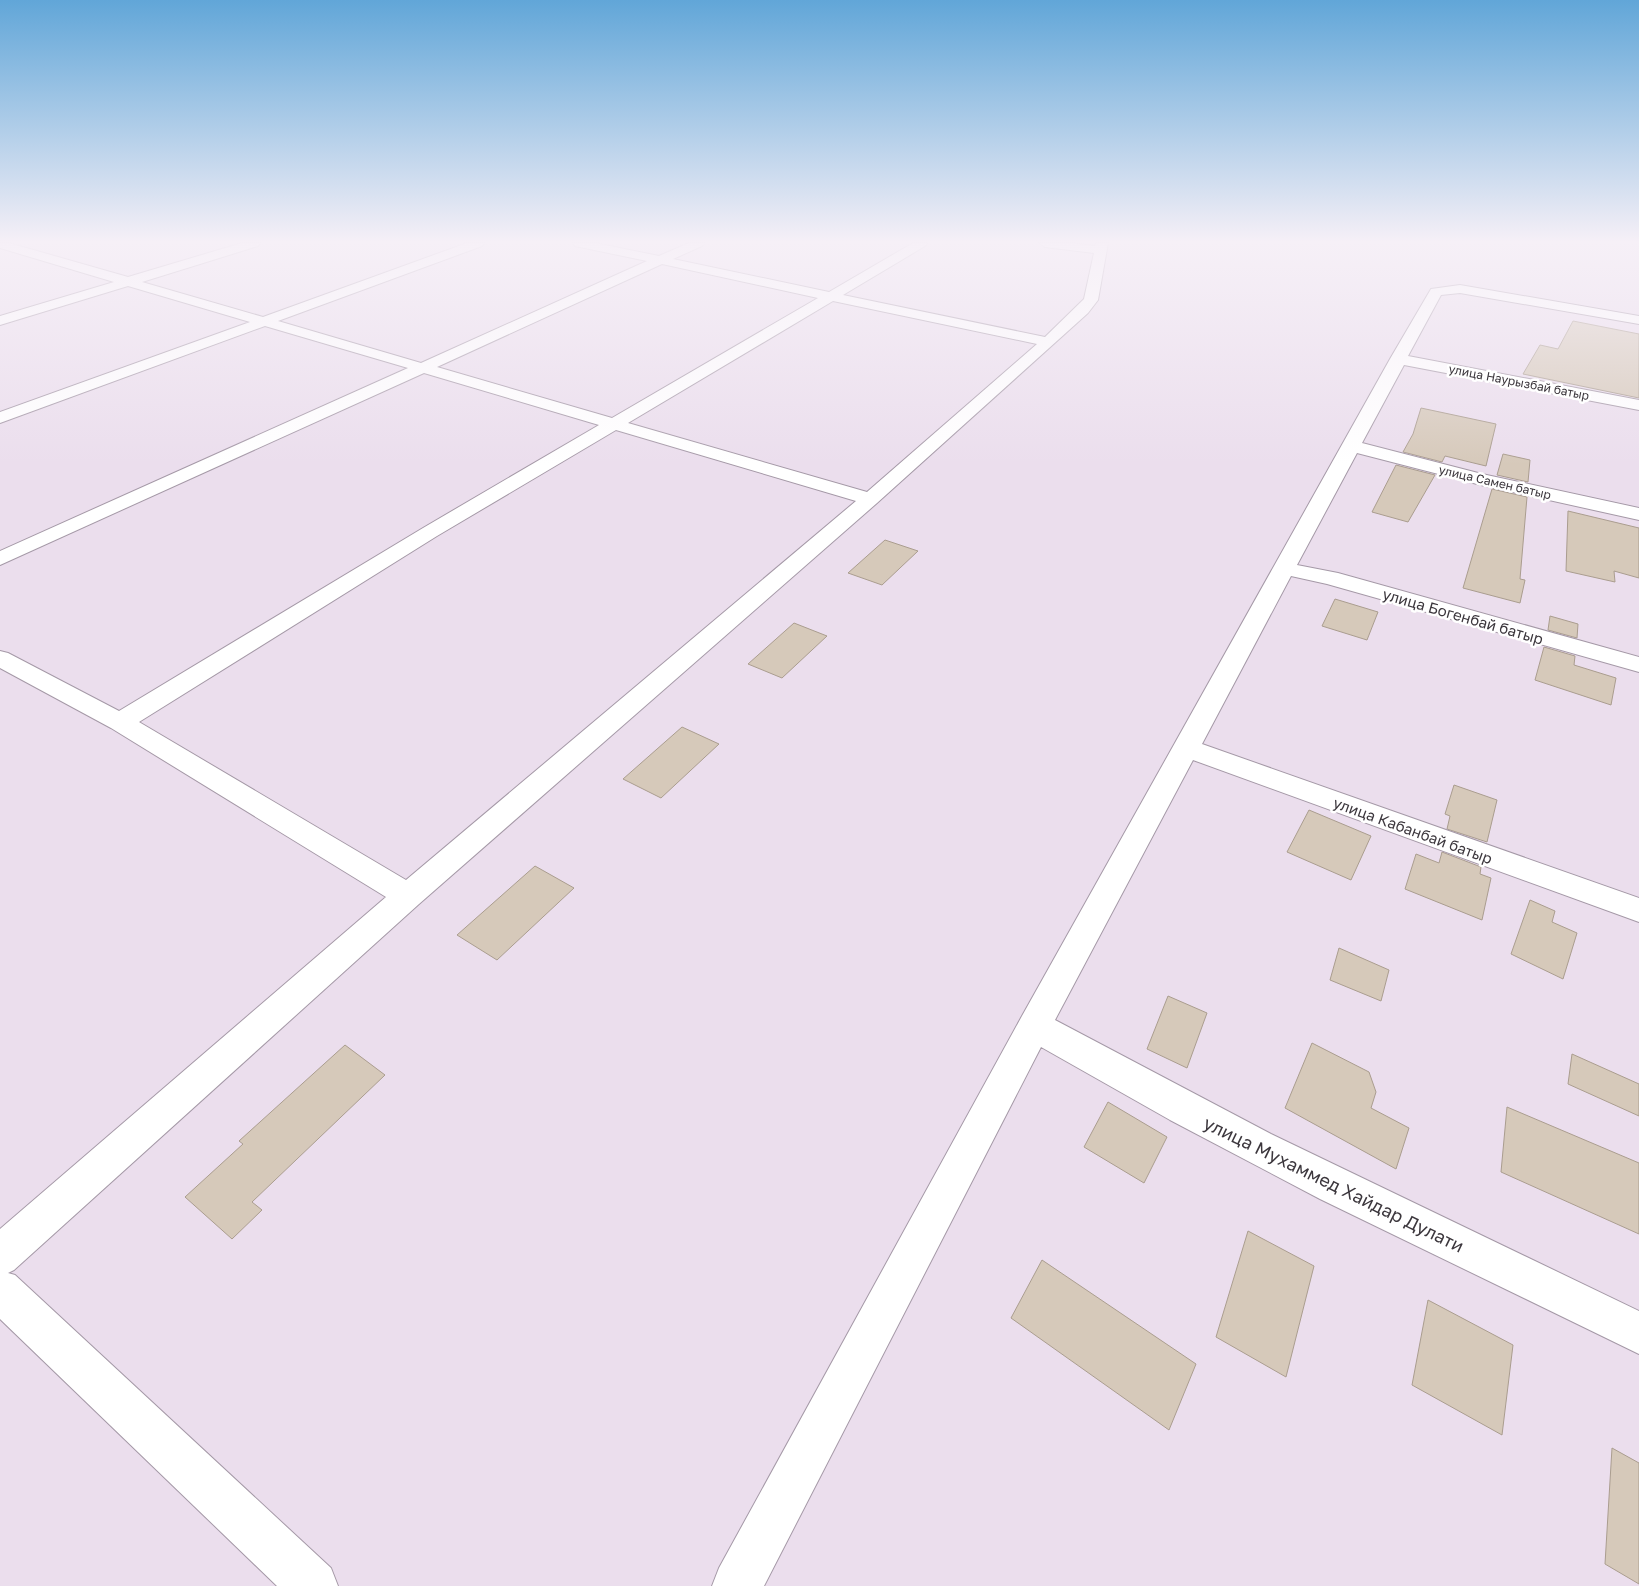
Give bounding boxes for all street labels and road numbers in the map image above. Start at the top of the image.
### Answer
street label: улица Наурызбай батыр [1447,361,1591,403]
street label: улица Самен батыр [1437,462,1553,502]
street label: улица Богенбай батыр [1381,584,1545,648]
street label: улица Кабанбай батыр [1331,793,1495,867]
street label: улица Мухаммед Хайдар Дулати [1200,1111,1468,1257]

